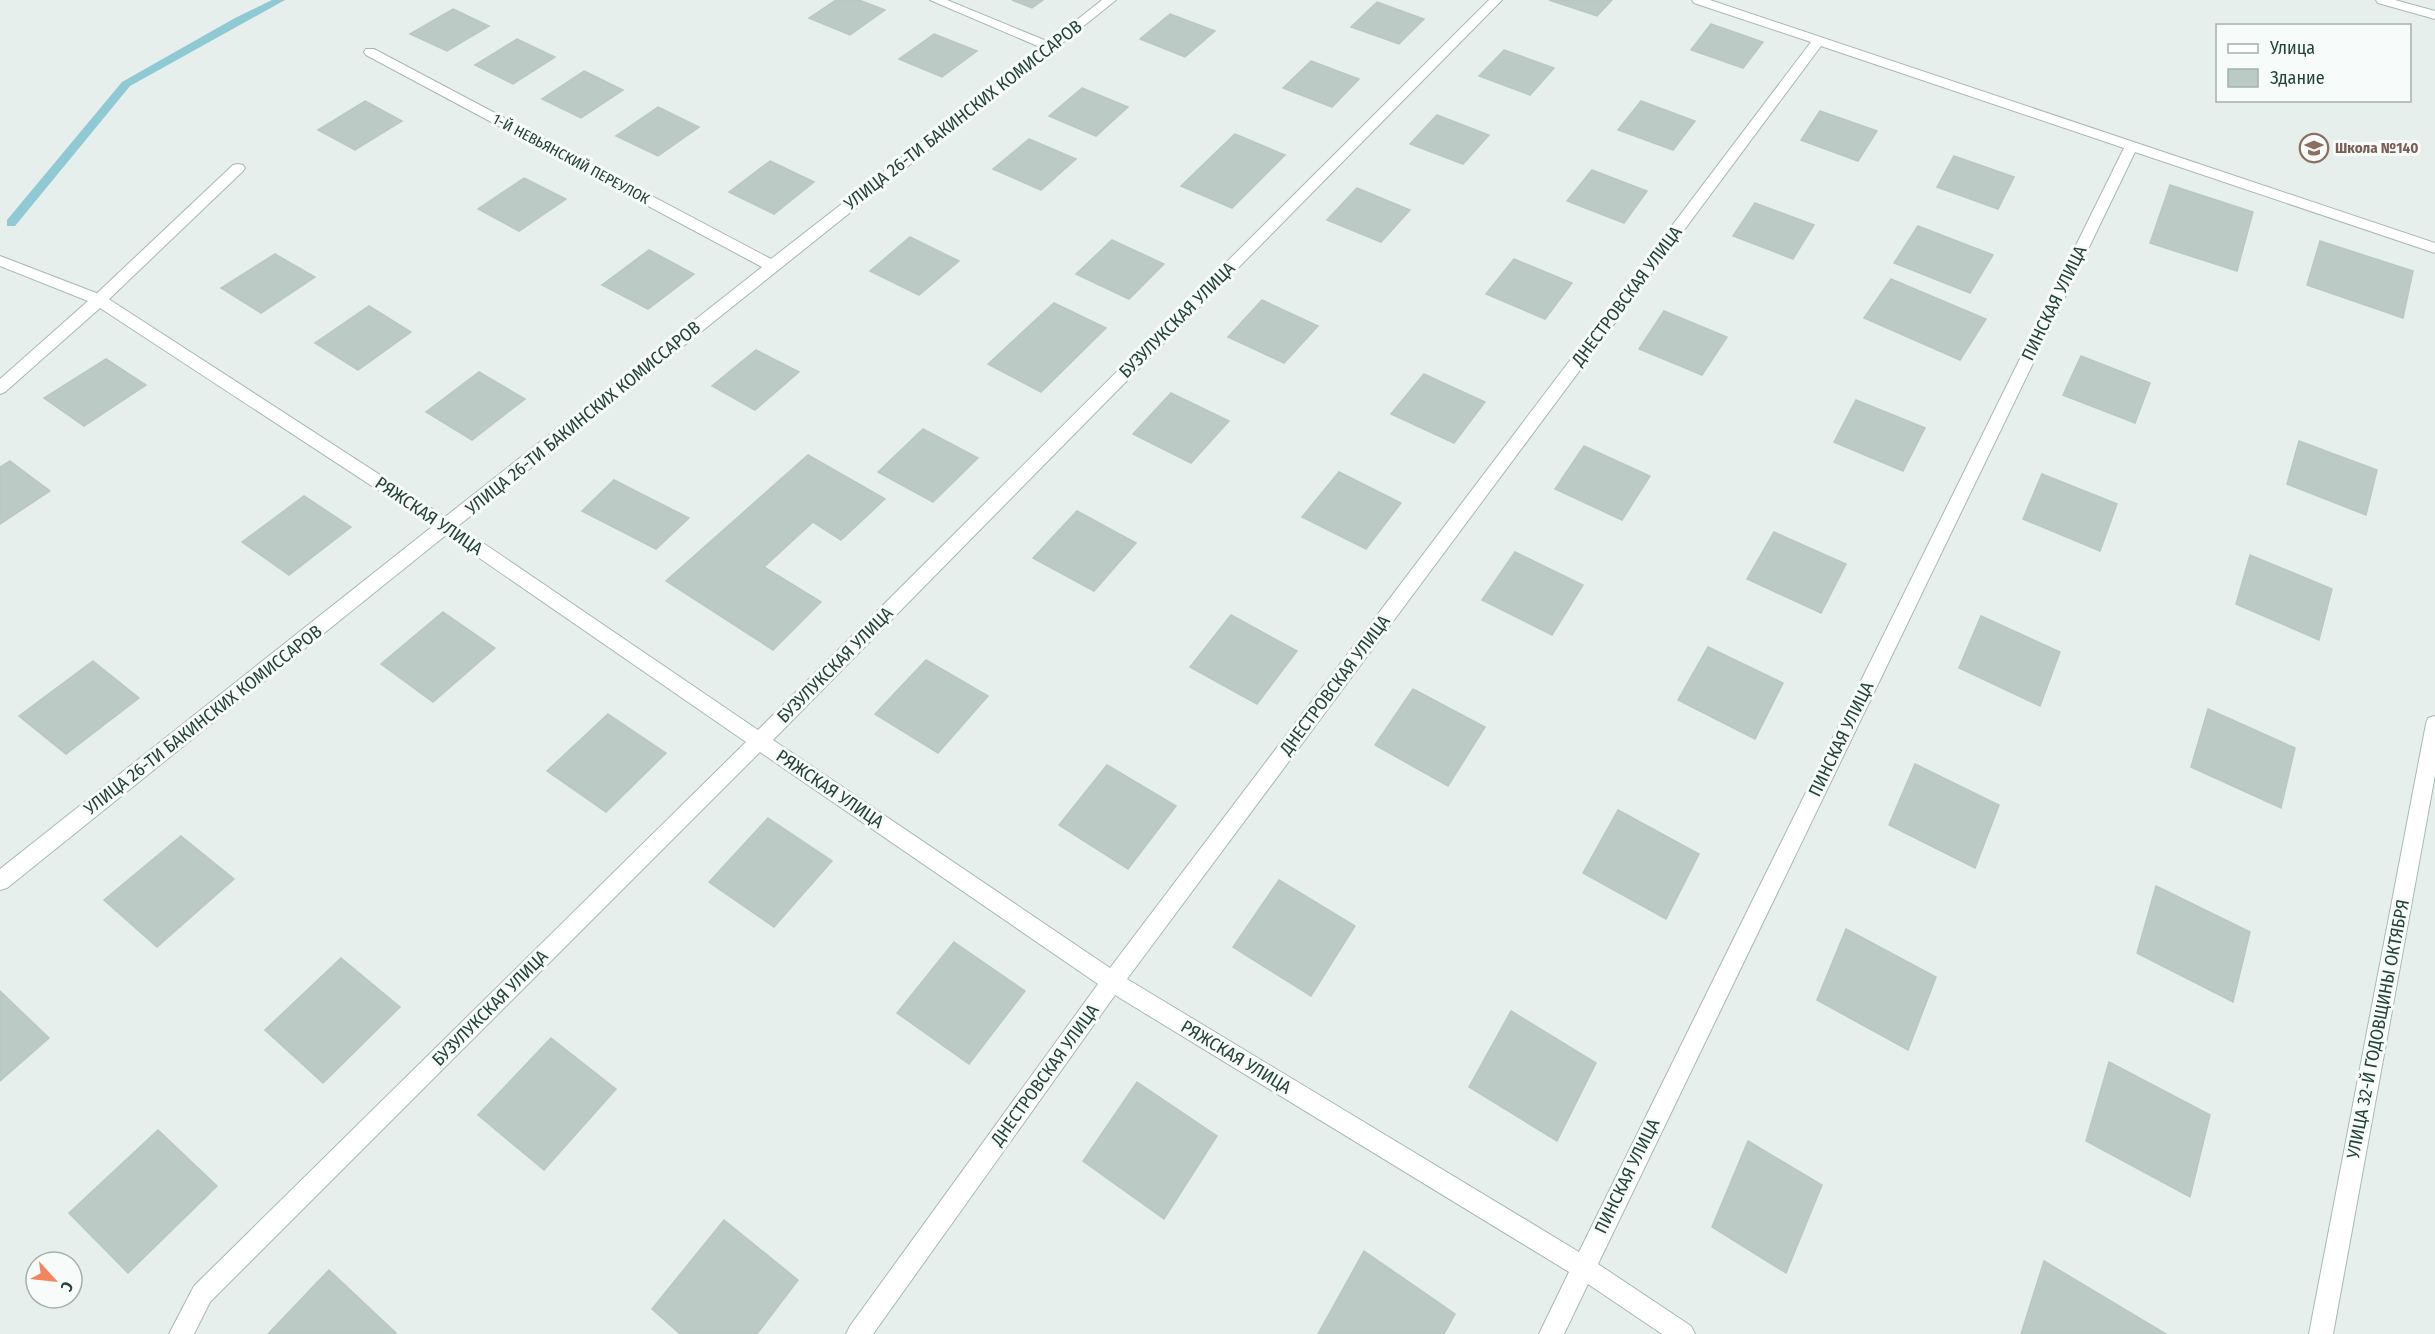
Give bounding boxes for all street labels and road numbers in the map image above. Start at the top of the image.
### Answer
street label: УЛИЦА 26-ТИ БАКИНСКИХ КОМИССАРОВ [839,15,1086,215]
street label: 1-Й НЕВЬЯНСКИЙ ПЕРЕУЛОК [490,110,652,208]
street label: ДНЕСТРОВСКАЯ УЛИЦА [1567,221,1687,371]
street label: ПИНСКАЯ УЛИЦА [2017,241,2092,364]
street label: БУЗУЛУКСКАЯ УЛИЦА [1114,257,1240,383]
street label: УЛИЦА 26-ТИ БАКИНСКИХ КОМИССАРОВ [460,316,705,520]
street label: РЯЖСКАЯ УЛИЦА [371,472,487,560]
street label: БУЗУЛУКСКАЯ УЛИЦА [772,602,898,728]
street label: ДНЕСТРОВСКАЯ УЛИЦА [1275,610,1395,760]
street label: УЛИЦА 26-ТИ БАКИНСКИХ КОМИССАРОВ [79,620,326,820]
street label: ПИНСКАЯ УЛИЦА [1804,677,1879,800]
street label: РЯЖСКАЯ УЛИЦА [772,745,888,833]
street label: УЛИЦА 32-Й ГОДОВЩИНЫ ОКТЯБРЯ [2342,898,2414,1161]
street label: БУЗУЛУКСКАЯ УЛИЦА [427,945,553,1071]
street label: ДНЕСТРОВСКАЯ УЛИЦА [986,1000,1104,1151]
street label: РЯЖСКАЯ УЛИЦА [1177,1015,1296,1099]
street label: ПИНСКАЯ УЛИЦА [1590,1114,1665,1237]

